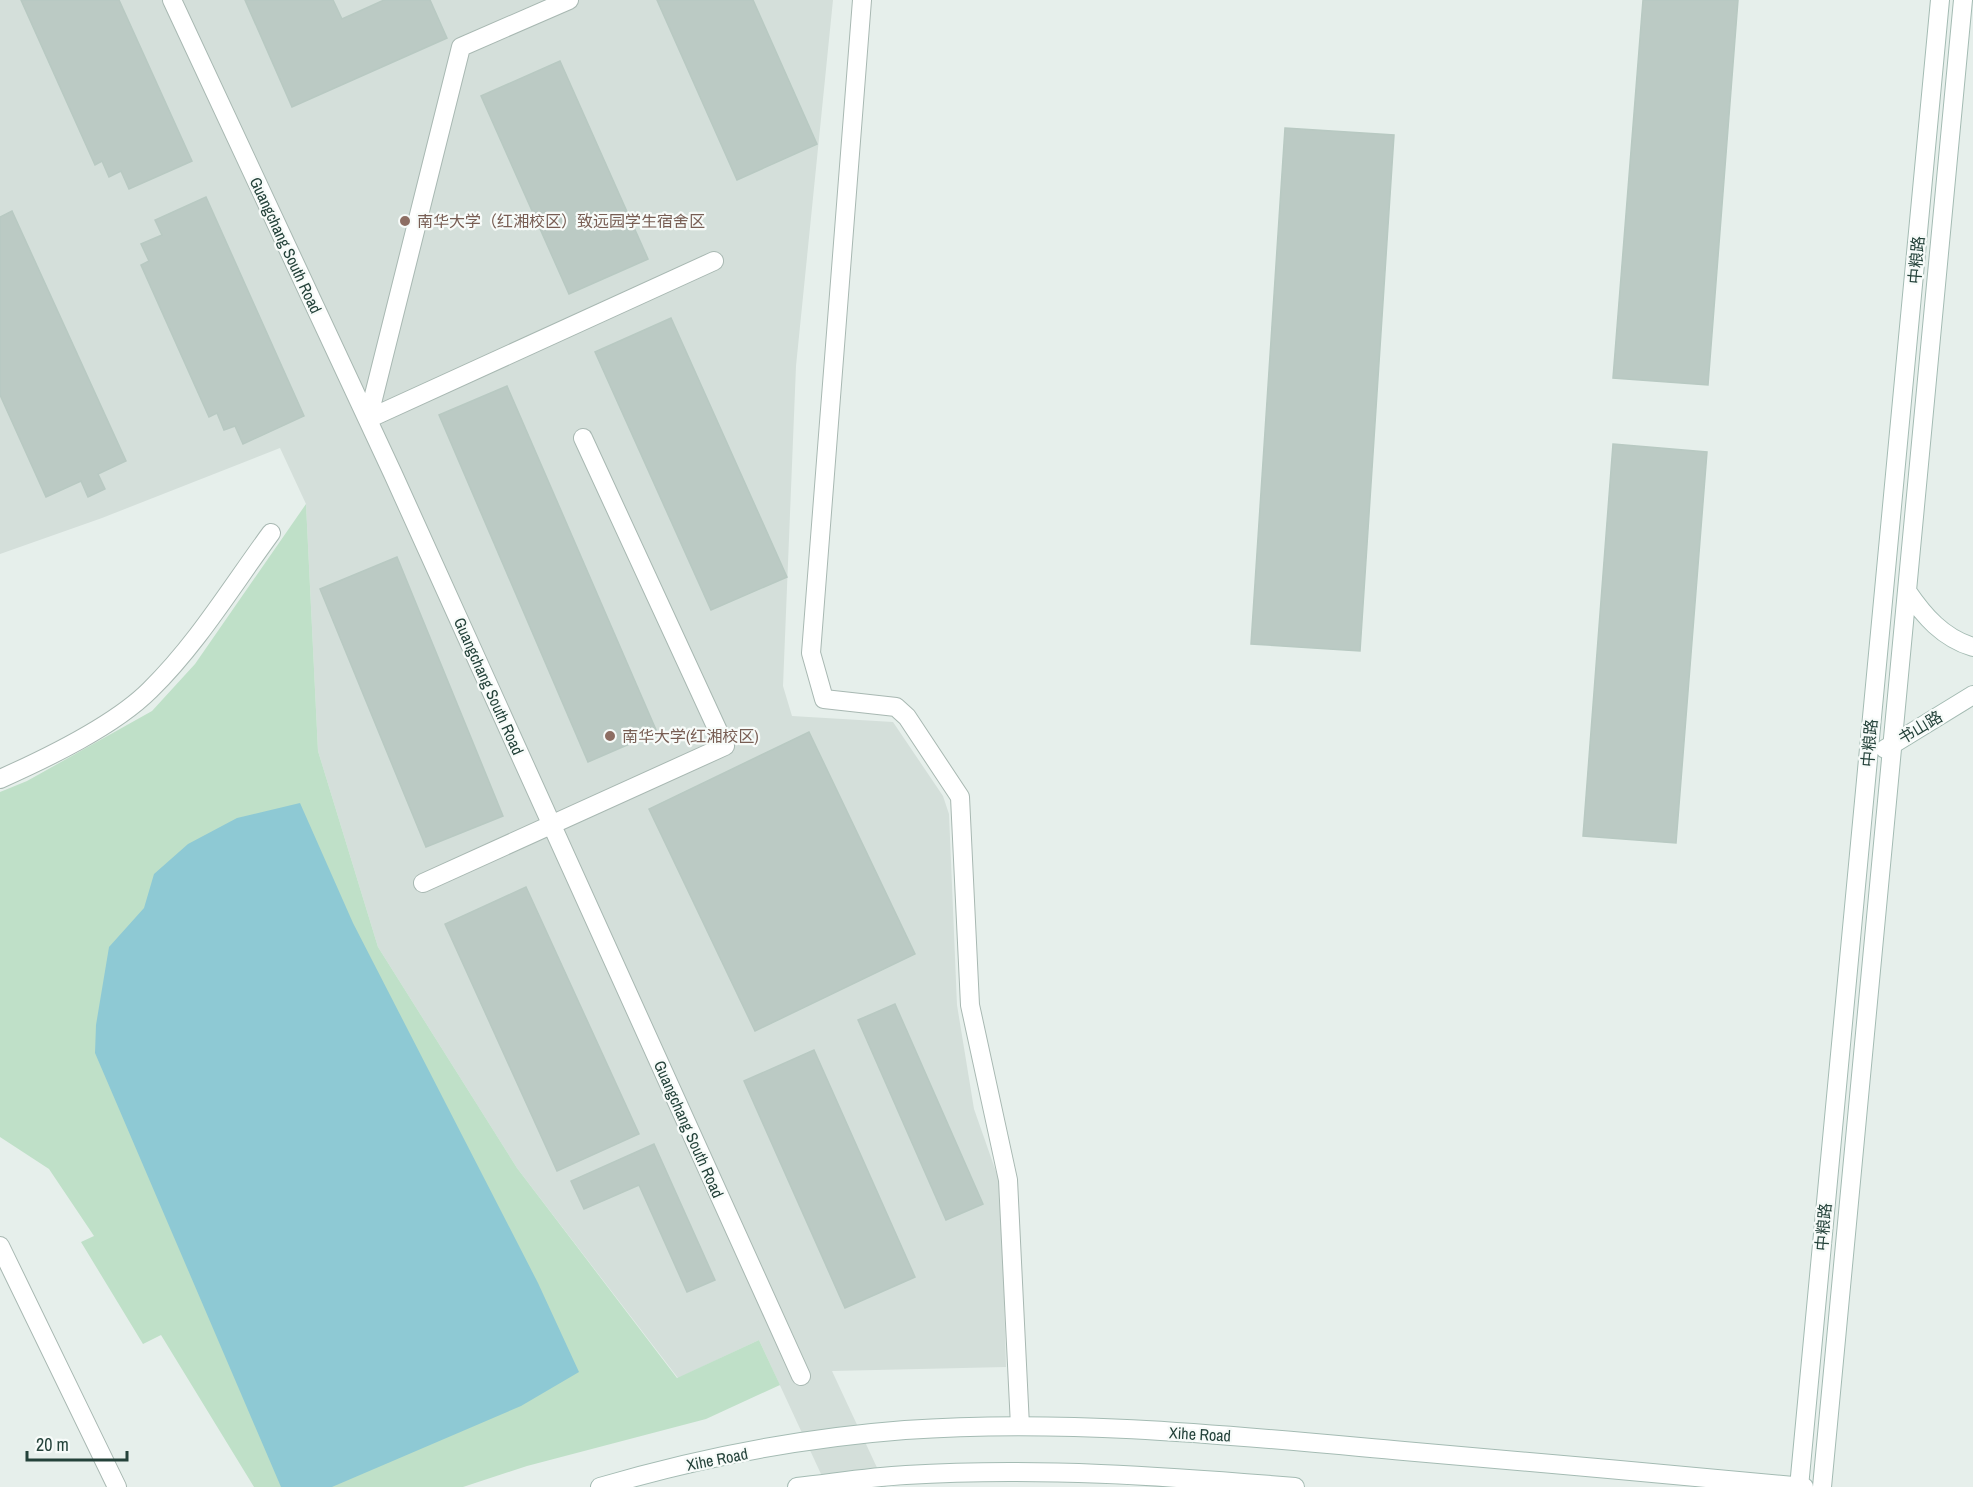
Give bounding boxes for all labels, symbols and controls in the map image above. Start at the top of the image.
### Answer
street label: Guangchang South Road [245,173,327,317]
place label: 南华大学（红湘校区）致远园学生宿舍区 [417,210,705,232]
marker: 南华大学（红湘校区）致远园学生宿舍区 [398,214,412,228]
street label: 中粮路 [1903,235,1929,285]
street label: Guangchang South Road [449,614,529,758]
street label: 书山路 [1894,705,1946,749]
street label: 中粮路 [1856,718,1882,768]
place label: 南华大学(红湘校区) [622,725,759,747]
marker: 南华大学(红湘校区) [603,729,617,743]
street label: Guangchang South Road [649,1057,729,1201]
street label: 中粮路 [1810,1202,1836,1252]
street label: Xihe Road [1168,1421,1232,1447]
scale bar [27,1424,128,1462]
text: 20 m [36,1432,69,1457]
street label: Xihe Road [684,1442,750,1476]

